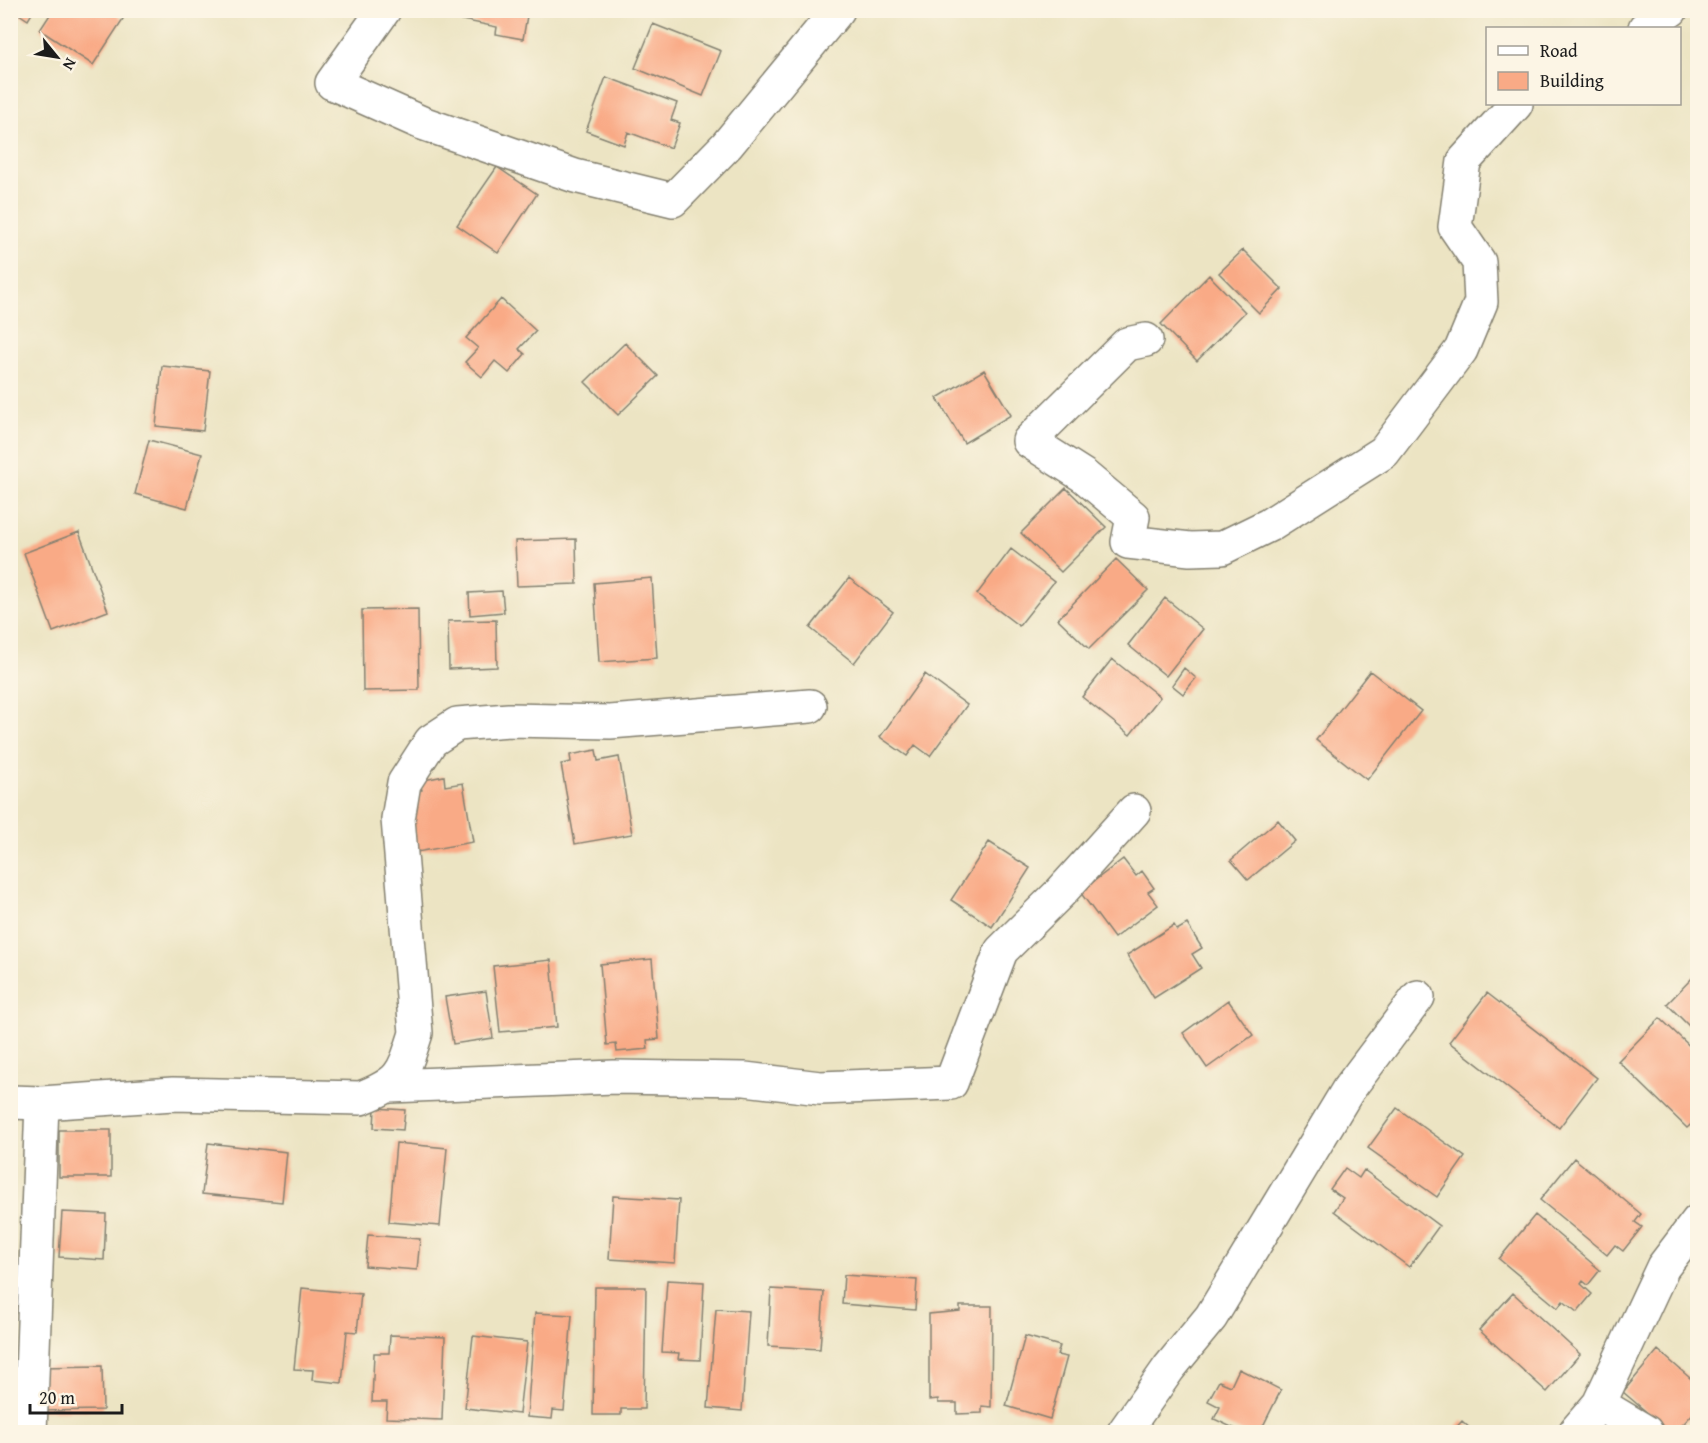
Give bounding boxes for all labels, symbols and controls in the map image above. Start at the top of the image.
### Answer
north arrow [27,27,87,87]
legend [1486,27,1681,105]
text: Road [1540,37,1578,64]
text: N [57,54,83,75]
text: Building [1540,67,1604,94]
scale bar [30,1377,122,1415]
text: 20 m [39,1384,75,1411]

